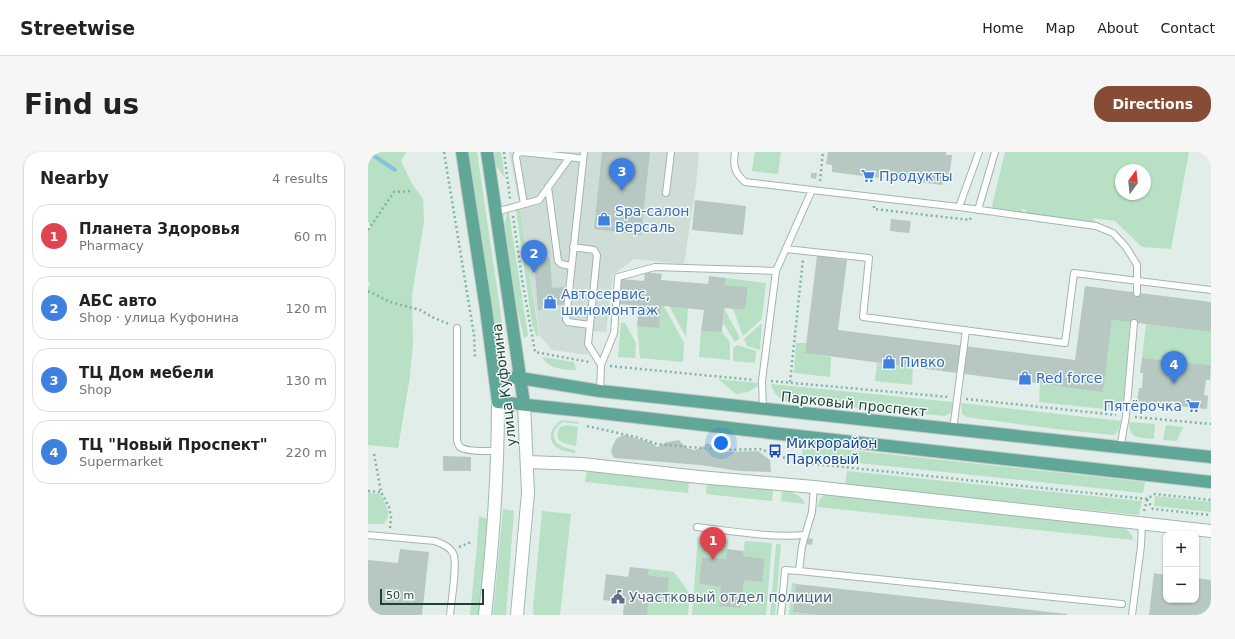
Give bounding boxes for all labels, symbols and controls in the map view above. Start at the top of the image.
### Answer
text: Streetwise [20,17,135,39]
text: Home [982,20,1024,36]
text: Map [1046,20,1075,36]
text: About [1097,20,1139,36]
text: Contact [1161,20,1215,36]
button: Directions [1094,86,1211,122]
text: Find us [24,88,139,121]
pin: 3 [609,158,635,191]
north arrow [1115,164,1151,200]
text: Nearby [40,168,109,188]
supermarket icon: Продукты [860,168,876,184]
place label: Продукты [879,168,953,184]
text: 4 results [272,171,328,186]
place label: Spa-салон Версаль [615,203,689,235]
shop icon: Spa-салон Версаль [596,211,612,227]
text: Планета Здоровья [79,220,240,238]
text: 1 [49,229,59,244]
text: 60 m [294,229,327,244]
text: Pharmacy [79,238,144,253]
pin: 2 [521,240,547,273]
place label: Автосервис, шиномонтаж [561,286,659,318]
text: АБС авто [79,292,157,310]
shop icon: Автосервис, шиномонтаж [542,294,558,310]
text: 2 [49,301,59,316]
text: 120 m [285,301,327,316]
text: Shop · улица Куфонина [79,310,239,325]
street label: улица Куфонина [489,323,519,447]
pin: 4 [1161,351,1187,384]
shop icon: Пивко [881,354,897,370]
place label: Пивко [900,354,945,370]
text: ТЦ Дом мебели [79,364,214,382]
shop icon: Red force [1017,370,1033,386]
place label: Red force [1036,370,1102,386]
text: 3 [49,373,59,388]
text: 130 m [285,373,327,388]
text: Shop [79,382,112,397]
street label: Парковый проспект [780,388,928,420]
place label: Пятёрочка [1104,398,1182,414]
supermarket icon: Пятёрочка [1185,398,1201,414]
your location [711,433,731,453]
place label: Микрорайон Парковый [786,435,877,467]
text: ТЦ "Новый Проспект" [79,436,268,454]
bus stop icon: Микрорайон Парковый [767,443,783,459]
text: 4 [49,445,59,460]
text: 220 m [285,445,327,460]
text: Supermarket [79,454,163,469]
pin: 1 [700,527,726,560]
map controls [1163,531,1199,603]
button: + [1163,531,1199,567]
button: − [1163,567,1199,603]
scale bar [380,587,484,606]
text: 50 m [386,589,414,602]
public building icon: Участковый отдел полиции [610,589,626,605]
place label: Участковый отдел полиции [629,589,832,605]

